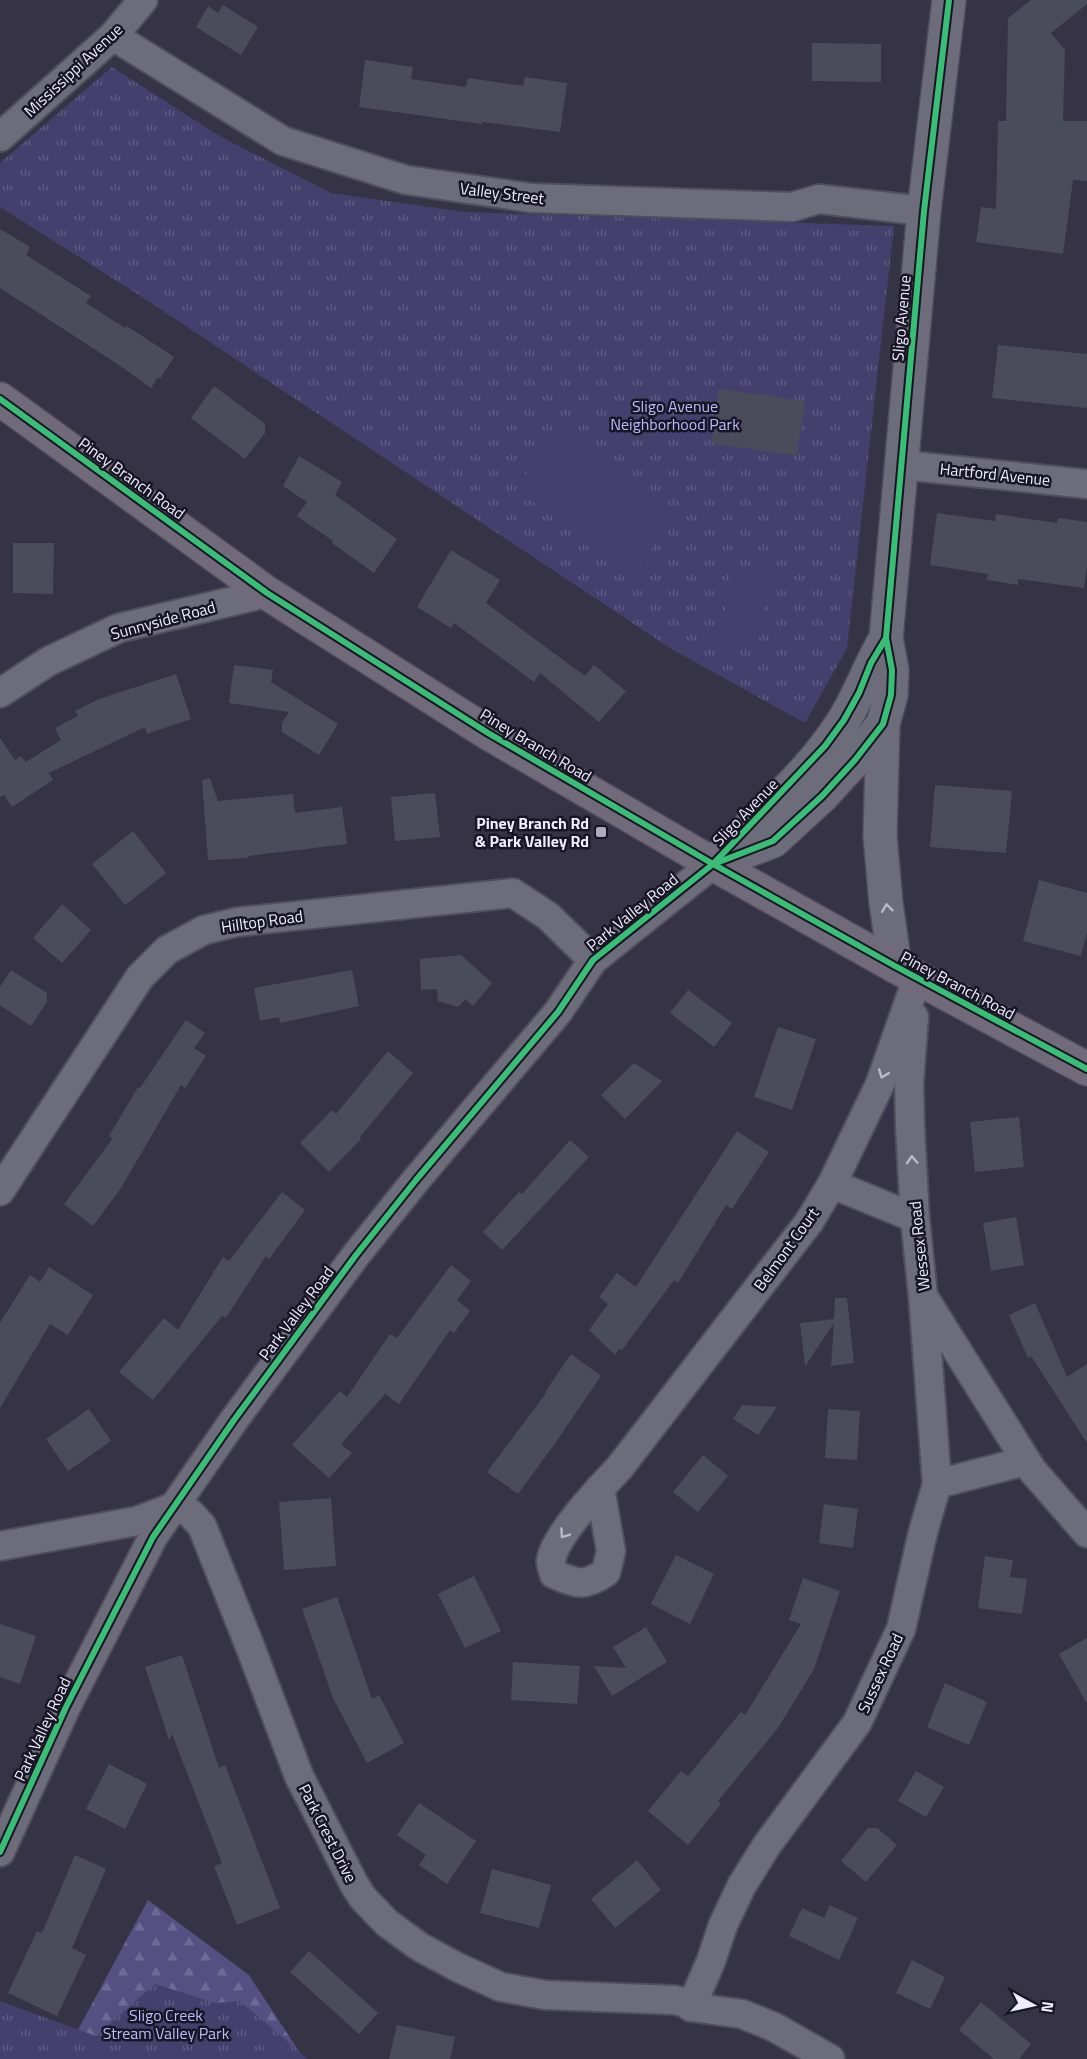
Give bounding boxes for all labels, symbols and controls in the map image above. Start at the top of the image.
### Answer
street label: Mississippi Avenue [18,18,128,122]
street label: Valley Street [458,176,546,210]
street label: Sligo Avenue [885,274,917,362]
park label: Sligo Avenue Neighborhood Park [610,394,740,436]
street label: Piney Branch Road [74,431,190,525]
street label: Hartford Avenue [939,456,1051,492]
street label: Sunnyside Road [108,594,218,646]
street label: Piney Branch Road [476,702,596,788]
street label: Sligo Avenue [706,773,784,851]
place label: Piney Branch Rd & Park Valley Rd [475,811,589,853]
marker: Piney Branch Rd & Park Valley Rd [594,825,608,839]
street label: Park Valley Road [581,867,683,957]
street label: Hilltop Road [220,903,304,939]
one-way arrow [881,904,893,913]
street label: Piney Branch Road [897,945,1019,1025]
one-way arrow [878,1068,891,1079]
one-way arrow [905,1155,918,1164]
street label: Wessex Road [902,1200,936,1292]
street label: Belmont Court [748,1202,825,1296]
street label: Park Valley Road [253,1261,339,1365]
one-way arrow [560,1527,571,1538]
street label: Sussex Road [851,1629,909,1717]
street label: Park Valley Road [7,1673,77,1785]
street label: Park Crest Drive [293,1780,363,1886]
north arrow [1003,1975,1063,2035]
text: N [1035,2000,1061,2014]
park label: Sligo Creek Stream Valley Park [103,2003,230,2045]

